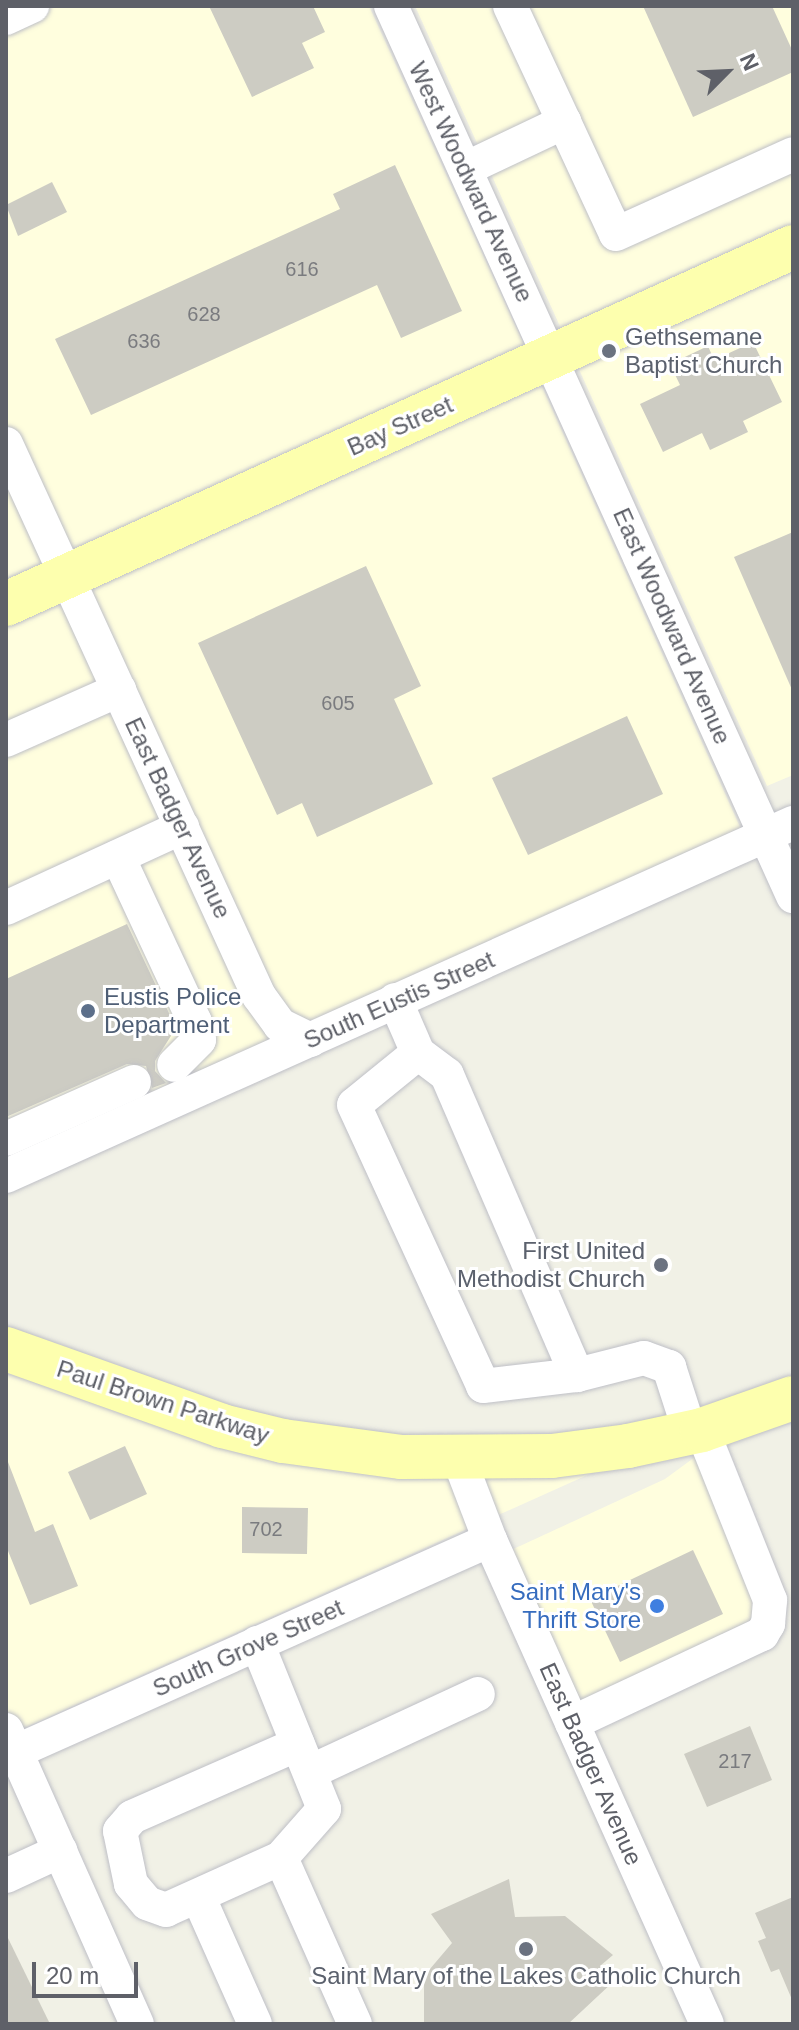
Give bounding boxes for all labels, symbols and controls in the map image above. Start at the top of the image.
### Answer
north arrow [687,32,767,112]
text: N [735,50,764,74]
street label: West Woodward Avenue [402,57,540,307]
house number: 616 [285,257,319,281]
house number: 628 [187,302,221,326]
place label: Gethsemane Baptist Church [625,323,782,379]
house number: 636 [127,329,161,353]
marker: Gethsemane Baptist Church [600,342,618,360]
street label: Bay Street [343,390,457,462]
street label: East Woodward Avenue [607,503,737,749]
house number: 605 [321,691,355,715]
street label: East Badger Avenue [119,712,237,924]
street label: South Eustis Street [299,945,499,1055]
place label: Eustis Police Department [104,983,241,1039]
marker: Eustis Police Department [79,1002,97,1020]
place label: First United Methodist Church [457,1237,645,1293]
marker: First United Methodist Church [652,1256,670,1274]
street label: Paul Brown Parkway [53,1354,273,1450]
house number: 702 [249,1517,283,1541]
place label: Saint Mary's Thrift Store [510,1578,641,1634]
street label: South Grove Street [148,1593,348,1703]
marker: Saint Mary's Thrift Store [648,1597,666,1615]
street label: East Badger Avenue [533,1658,649,1870]
house number: 217 [718,1749,752,1773]
marker: Saint Mary of the Lakes Catholic Church [517,1940,535,1958]
scale bar [36,1946,142,1996]
text: 20 m [46,1962,99,1989]
place label: Saint Mary of the Lakes Catholic Church [311,1962,741,1990]

